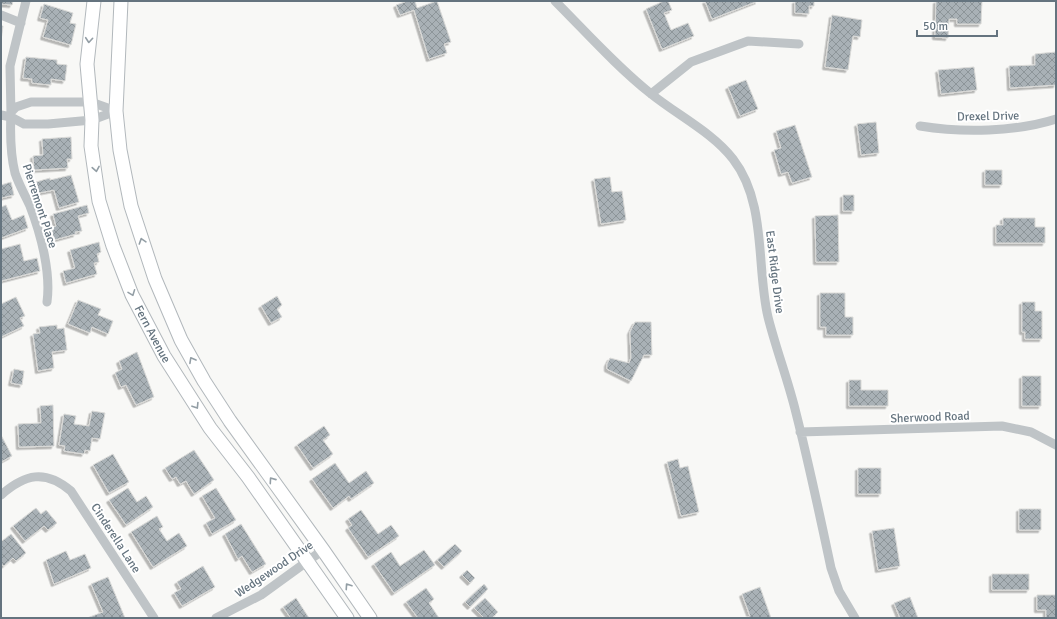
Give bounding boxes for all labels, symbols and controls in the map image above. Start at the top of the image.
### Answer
scale bar [917,12,997,38]
text: 50 m [923,19,948,34]
one-way arrow [85,37,94,43]
street label: Drexel Drive [957,108,1019,125]
street label: Pierremont Place [19,162,60,250]
one-way arrow [91,166,99,172]
street label: East Ridge Drive [762,230,787,314]
one-way arrow [138,238,147,245]
one-way arrow [127,290,135,297]
street label: Fern Avenue [131,303,174,366]
one-way arrow [190,357,197,364]
one-way arrow [191,402,199,409]
street label: Sherwood Road [890,409,970,426]
one-way arrow [270,478,277,485]
street label: Cinderella Lane [87,501,144,576]
street label: Wedgewood Drive [232,538,316,601]
one-way arrow [345,583,353,590]

